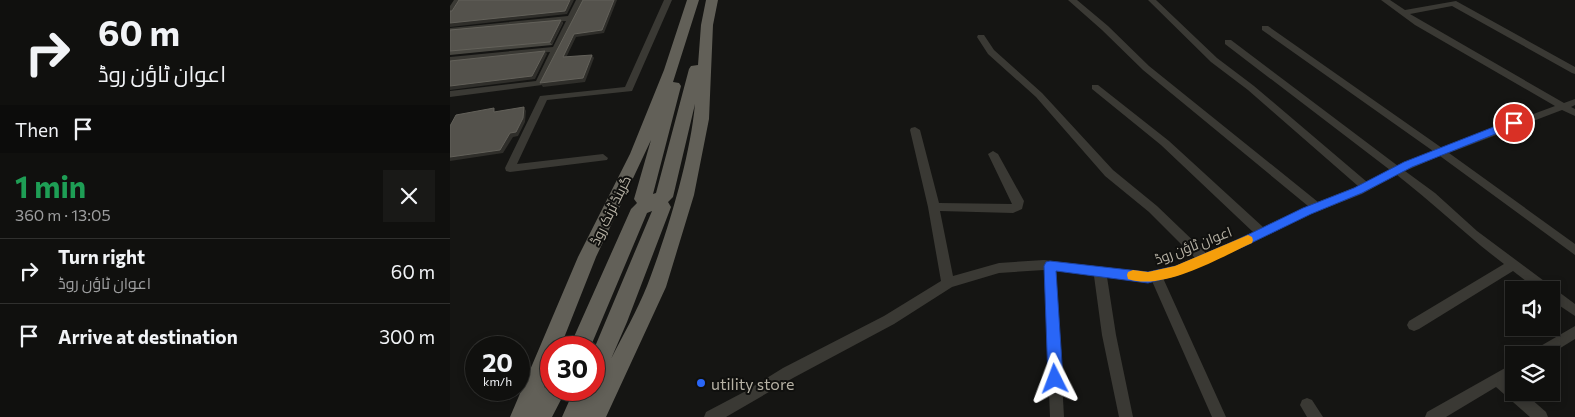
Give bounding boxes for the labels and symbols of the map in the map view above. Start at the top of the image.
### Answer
pin [1493,102,1535,144]
street label: گرینڈ ٹرنک روڈ [586,172,634,248]
street label: اعوان ٹاؤن روڈ [1152,222,1234,268]
speed limit sign: 30 [540,336,605,401]
position arrow [1028,352,1080,404]
place label: utility store [711,374,794,393]
marker: utility store [695,377,707,389]

